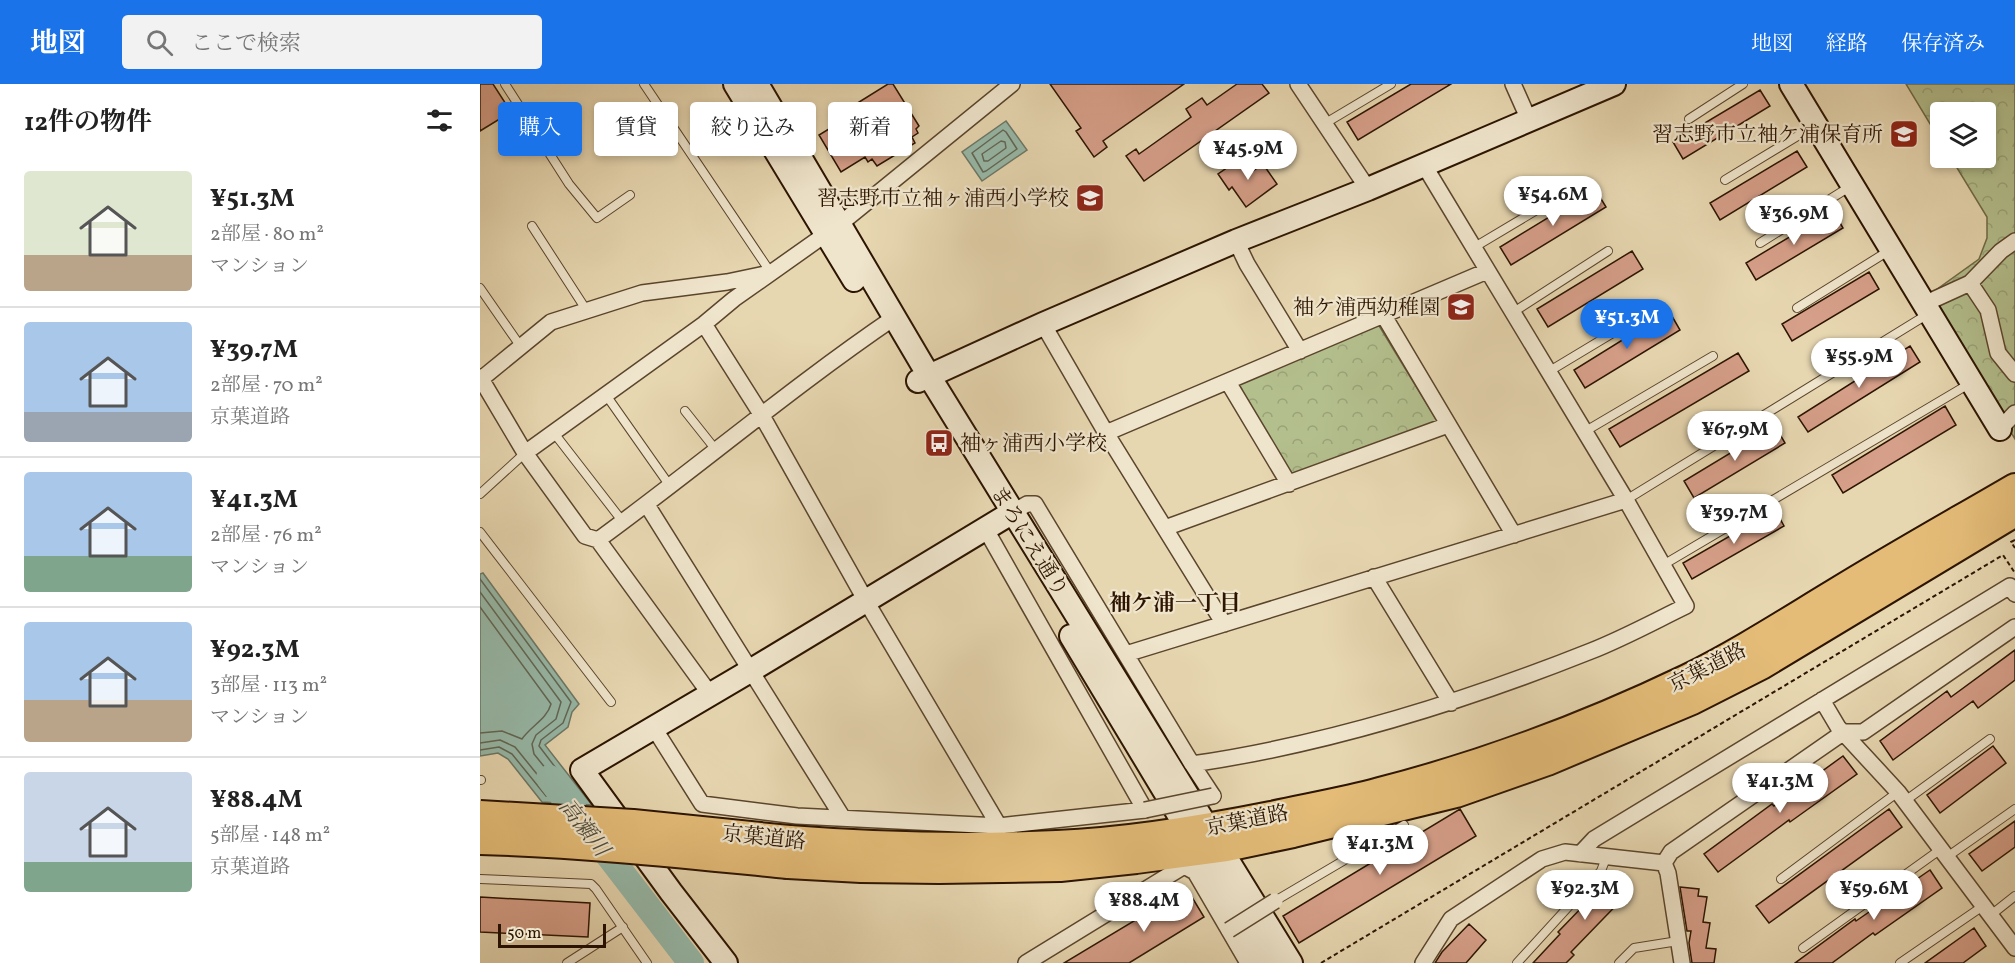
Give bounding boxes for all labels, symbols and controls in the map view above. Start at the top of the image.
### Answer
search box [122,15,542,69]
text: 地図 [30,25,86,64]
icon: search [143,26,176,59]
text: ここで検索 [191,29,301,60]
text: 地図 [1751,30,1793,59]
text: 経路 [1826,30,1868,59]
text: 保存済み [1901,30,1985,59]
chip: 購入 [498,102,582,156]
chip: 賃貸 [594,102,678,156]
chip: 絞り込み [690,102,816,156]
chip: 新着 [828,102,912,156]
map controls [1930,102,1996,168]
button: layers [1930,102,1996,168]
icon: filters [423,104,456,137]
text: 12件の物件 [24,105,152,141]
school or university icon: 習志野市立袖ケ浦保育所 [1888,118,1920,150]
place label: 習志野市立袖ケ浦保育所 [1652,121,1883,150]
pin: ¥45.9M [1199,130,1297,181]
text: ¥45.9M [1213,135,1283,163]
pin: ¥54.6M [1504,176,1602,227]
text: ¥51.3M [210,181,295,217]
text: ¥54.6M [1518,181,1588,209]
school or university icon: 習志野市立袖ヶ浦西小学校 [1074,182,1106,214]
place label: 習志野市立袖ヶ浦西小学校 [817,185,1069,214]
icon: home [72,195,144,267]
pin: ¥36.9M [1745,195,1843,246]
text: ¥36.9M [1759,200,1829,228]
text: 2部屋 · 80 m² [210,221,324,249]
text: マンション [210,253,309,281]
school or university icon: 袖ケ浦西幼稚園 [1445,291,1477,323]
place label: 袖ケ浦西幼稚園 [1293,294,1440,323]
pin: ¥51.3M [1578,299,1676,350]
text: ¥51.3M [1594,304,1660,332]
text: ¥39.7M [210,332,298,368]
pin: ¥55.9M [1810,338,1908,389]
text: ¥55.9M [1825,343,1893,371]
icon: home [72,346,144,418]
text: 2部屋 · 70 m² [210,372,323,400]
text: 京葉道路 [210,404,290,432]
pin: ¥67.9M [1686,411,1784,462]
text: ¥67.9M [1701,416,1769,444]
bus stop icon: 袖ヶ浦西小学校 [923,427,955,459]
place label: 袖ヶ浦西小学校 [960,430,1107,459]
street label: まろにえ通り [983,481,1074,603]
text: ¥41.3M [210,482,298,518]
pin: ¥39.7M [1685,494,1783,545]
icon: home [72,496,144,568]
text: ¥39.7M [1700,499,1768,527]
text: 2部屋 · 76 m² [210,522,322,550]
text: マンション [210,554,309,582]
district label: 袖ケ浦一丁目 [1109,589,1241,620]
text: ¥92.3M [210,632,300,668]
street label: 京葉道路 [1664,636,1752,700]
icon: home [72,646,144,718]
text: 3部屋 · 113 m² [210,672,327,700]
text: マンション [210,704,309,732]
pin: ¥41.3M [1731,763,1829,814]
text: ¥41.3M [1746,768,1814,796]
text: ¥88.4M [210,782,303,818]
water label: 高瀬川 [550,793,617,866]
icon: home [72,796,144,868]
street label: 京葉道路 [1203,799,1291,844]
street label: 京葉道路 [721,820,807,857]
text: 5部屋 · 148 m² [210,822,330,850]
pin: ¥41.3M [1331,825,1429,876]
text: ¥41.3M [1346,830,1414,858]
text: 京葉道路 [210,854,290,882]
pin: ¥92.3M [1536,870,1634,921]
pin: ¥59.6M [1825,870,1923,921]
text: ¥92.3M [1551,875,1619,903]
text: ¥59.6M [1839,875,1909,903]
pin: ¥88.4M [1095,882,1193,933]
text: ¥88.4M [1108,887,1180,915]
scale bar [498,921,606,948]
text: 50 m [507,923,541,945]

